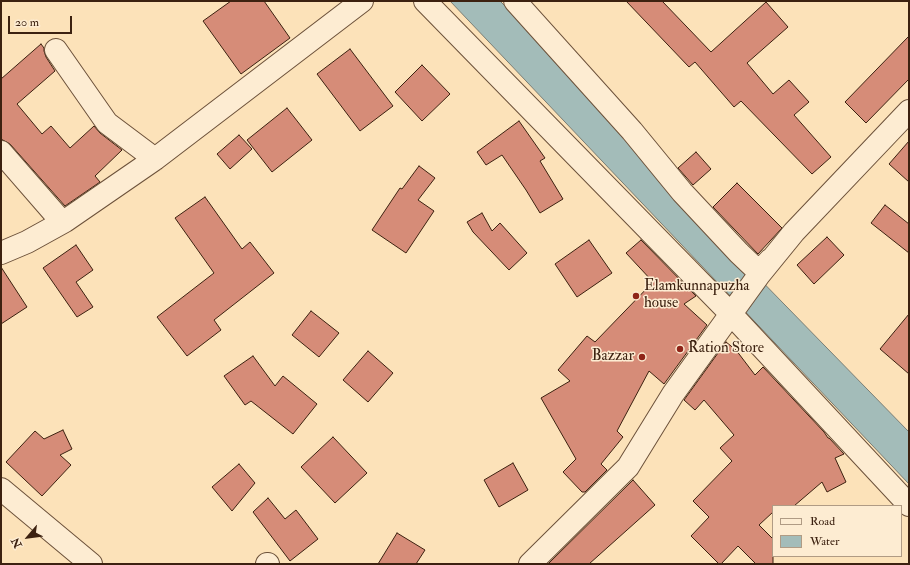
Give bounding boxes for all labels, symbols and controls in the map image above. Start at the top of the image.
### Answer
scale bar [10,8,74,34]
text: 20 m [15,15,39,30]
place label: Elamkunnapuzha house [644,278,750,313]
marker: Elamkunnapuzha house [631,291,641,301]
place label: Ration Store [688,340,764,358]
marker: Ration Store [675,344,685,354]
place label: Bazzar [592,348,634,366]
marker: Bazzar [637,352,647,362]
legend [772,505,902,557]
text: Road [810,514,835,529]
north arrow [8,517,48,557]
text: Water [810,534,839,549]
text: N [9,535,25,550]

